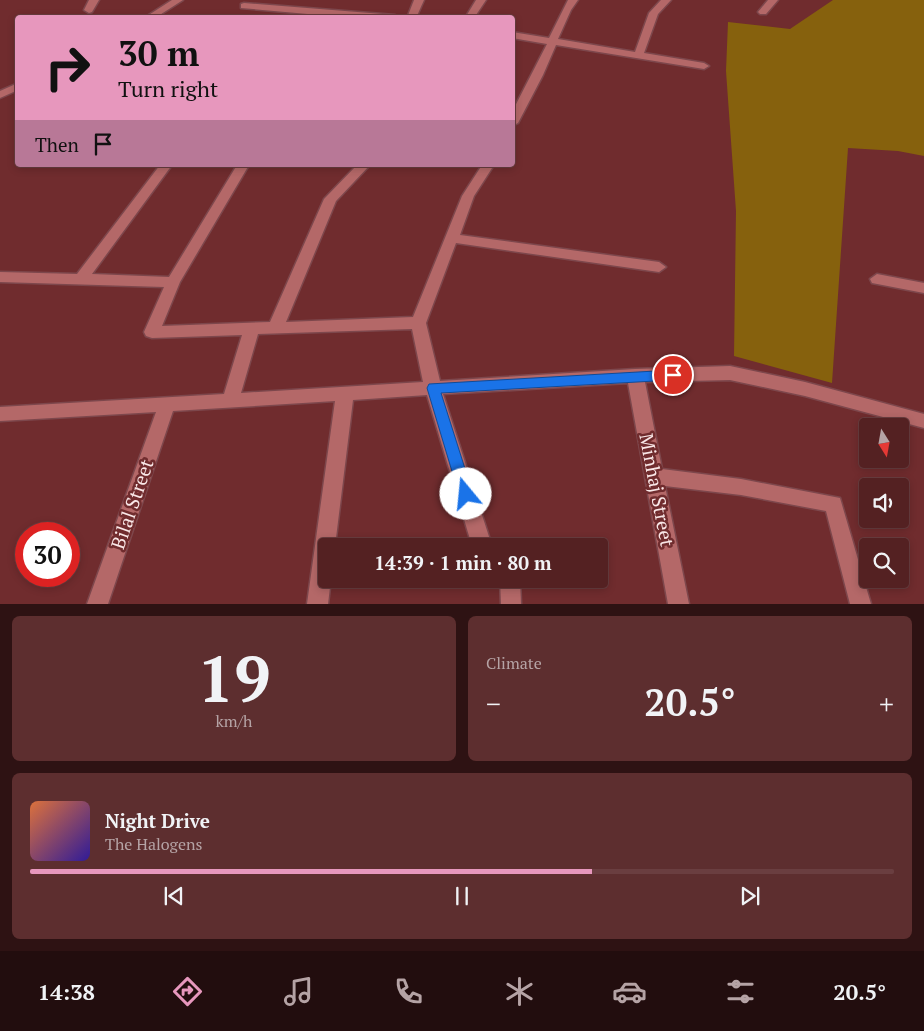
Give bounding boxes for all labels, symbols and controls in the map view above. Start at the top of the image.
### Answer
text: 30 m [118,30,199,76]
icon: right [35,35,100,100]
text: Turn right [118,74,218,103]
icon: arrive [89,130,117,158]
text: Then [35,132,79,157]
pin [652,354,694,396]
icon: arrive [659,361,687,389]
north arrow [859,418,909,468]
map controls [859,418,909,588]
street label: Minhaj Street [634,431,681,549]
street label: Bilal Street [104,455,159,552]
position arrow [439,467,491,519]
button: sound [859,478,909,528]
speed limit sign: 30 [15,522,80,587]
button: search [859,538,909,588]
text: 14:39 · 1 min · 80 m [374,550,552,575]
text: 19 [197,634,271,721]
text: Climate [486,652,542,674]
text: 20.5° [644,677,736,727]
text: − [486,685,501,722]
text: + [879,685,894,722]
text: km/h [216,710,252,732]
text: Night Drive [105,808,210,833]
text: The Halogens [105,833,203,855]
icon: previous [160,882,188,910]
icon: pause [448,882,476,910]
icon: next [736,882,764,910]
icon: directions [170,974,205,1009]
icon: music [281,974,316,1009]
icon: phone [391,974,426,1009]
icon: climate [502,974,537,1009]
icon: car [612,974,647,1009]
icon: filters [723,974,758,1009]
text: 14:38 [38,977,95,1006]
text: 20.5° [833,977,886,1006]

